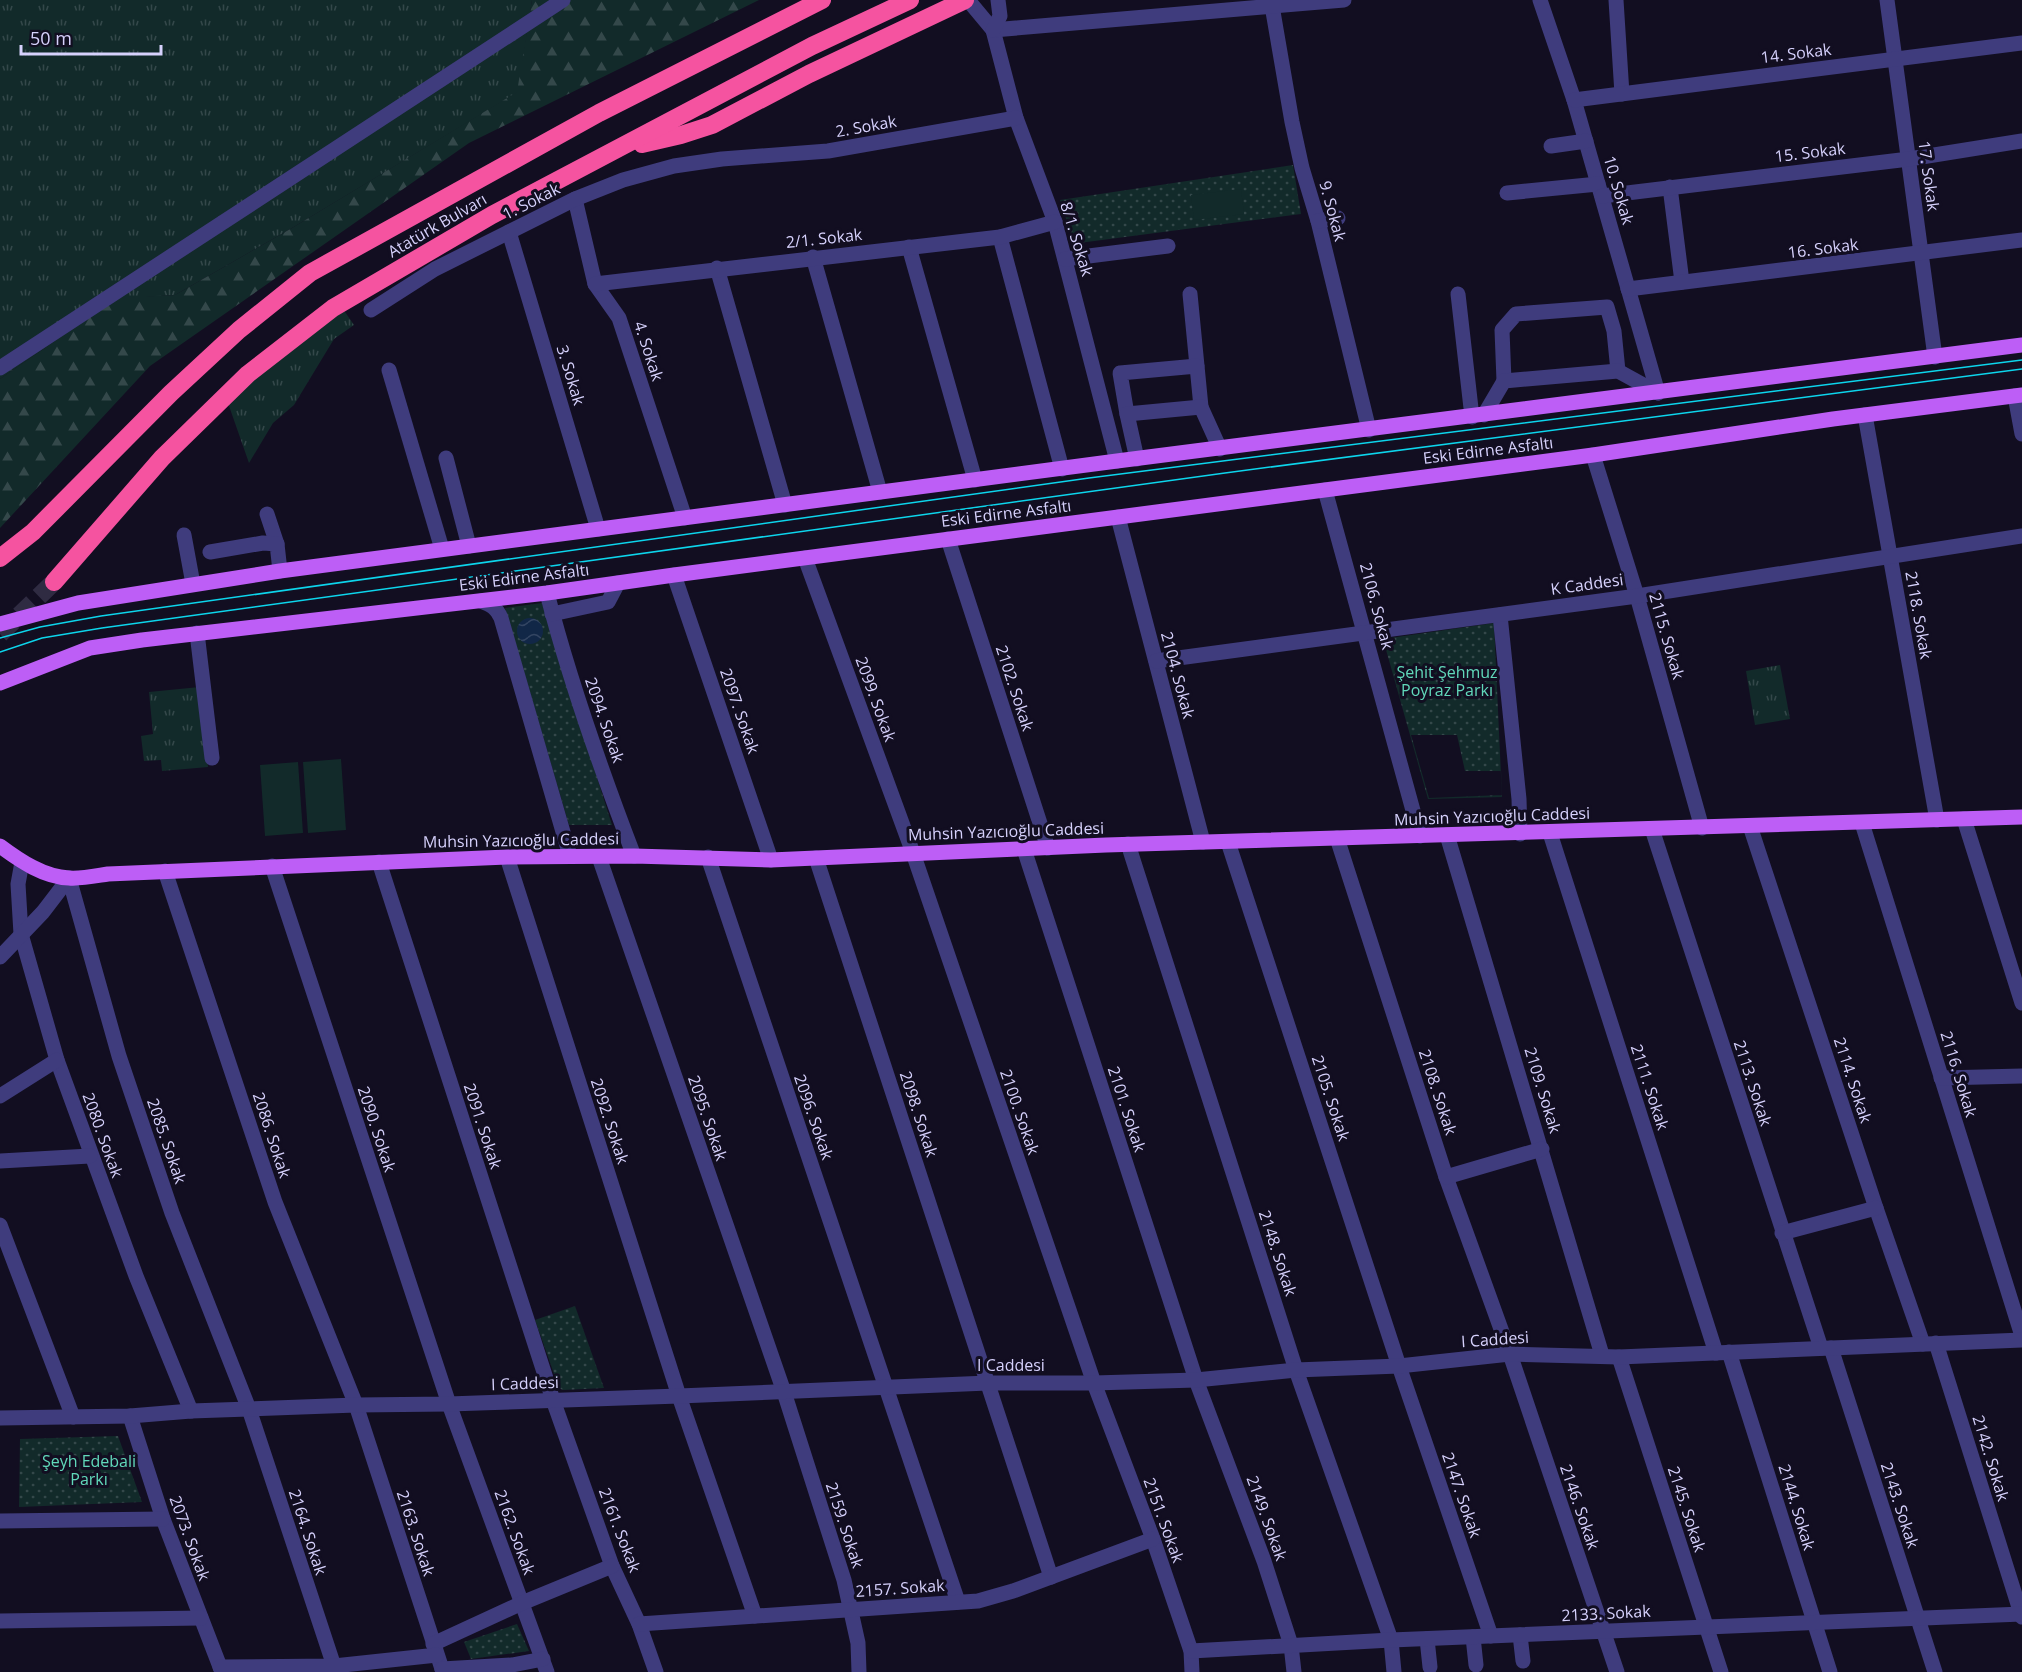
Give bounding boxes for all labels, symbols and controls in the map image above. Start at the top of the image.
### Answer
scale bar [21,18,160,56]
text: 50 m [30,26,72,50]
street label: 14. Sokak [1760,38,1833,68]
street label: 2. Sokak [834,110,899,142]
street label: 15. Sokak [1774,137,1847,167]
street label: 17. Sokak [1913,139,1945,213]
street label: 10. Sokak [1599,153,1639,228]
street label: 1. Sokak [499,177,564,225]
street label: 9. Sokak [1314,178,1352,244]
street label: Atatürk Bulvarı [383,188,491,262]
street label: 8/1. Sokak [1055,199,1099,279]
street label: 2/1. Sokak [785,223,864,253]
street label: 16. Sokak [1787,233,1860,263]
street label: 4. Sokak [629,318,669,384]
street label: 3. Sokak [551,342,591,408]
street label: Eski Edirne Asfaltı [1422,431,1554,469]
street label: Eski Edirne Asfaltı [940,494,1072,532]
street label: Eski Edirne Asfaltı [458,558,590,596]
street label: 2106. Sokak [1355,560,1399,652]
street label: K Caddesi [1549,568,1625,600]
street label: 2118. Sokak [1900,569,1938,661]
street label: 2115. Sokak [1644,590,1690,682]
street label: 2104. Sokak [1156,629,1200,721]
street label: 2102. Sokak [991,642,1039,734]
street label: 2099. Sokak [850,653,902,745]
park label: Şehit Şehmuz Poyraz Parkı [1396,661,1498,701]
street label: 2097. Sokak [715,665,765,757]
street label: 2094. Sokak [580,674,630,766]
street label: Muhsin Yazıcıoğlu Caddesi [1394,802,1590,830]
street label: Muhsin Yazıcıoğlu Caddesi [908,817,1104,845]
street label: Muhsin Yazıcıoğlu Caddesi [423,827,619,853]
street label: 2116. Sokak [1935,1028,1983,1120]
street label: 2114. Sokak [1829,1034,1877,1126]
street label: 2113. Sokak [1729,1037,1777,1129]
street label: 2111. Sokak [1626,1041,1674,1133]
street label: 2109. Sokak [1519,1044,1567,1136]
street label: 2108. Sokak [1414,1046,1462,1138]
street label: 2105. Sokak [1307,1052,1355,1144]
street label: 2101. Sokak [1103,1063,1151,1155]
street label: 2100. Sokak [995,1066,1045,1158]
street label: 2098. Sokak [895,1068,943,1160]
street label: 2096. Sokak [789,1071,839,1163]
street label: 2095. Sokak [683,1072,733,1164]
street label: 2092. Sokak [586,1075,634,1167]
street label: 2091. Sokak [459,1080,507,1172]
street label: 2090. Sokak [353,1083,401,1175]
street label: 2080. Sokak [77,1089,129,1181]
street label: 2086. Sokak [248,1089,296,1181]
street label: 2085. Sokak [142,1095,192,1187]
street label: 2148. Sokak [1254,1207,1302,1299]
street label: I Caddesi [1460,1326,1530,1352]
street label: I Caddesi [977,1354,1045,1376]
street label: I Caddesi [491,1371,559,1395]
street label: 2142. Sokak [1967,1412,2015,1504]
street label: 2147. Sokak [1437,1449,1487,1541]
park label: Şeyh Edebali Parkı [42,1450,136,1490]
street label: 2143. Sokak [1876,1459,1924,1551]
street label: 2146. Sokak [1555,1461,1605,1553]
street label: 2144. Sokak [1773,1461,1821,1553]
street label: 2145. Sokak [1663,1463,1711,1555]
street label: 2149. Sokak [1241,1472,1293,1564]
street label: 2151. Sokak [1138,1474,1190,1566]
street label: 2159. Sokak [821,1479,869,1571]
street label: 2161. Sokak [594,1484,646,1576]
street label: 2164. Sokak [284,1486,332,1578]
street label: 2162. Sokak [489,1486,541,1578]
street label: 2163. Sokak [392,1487,440,1579]
street label: 2073. Sokak [164,1492,216,1584]
street label: 2157. Sokak [855,1574,946,1602]
street label: 2133. Sokak [1561,1600,1652,1626]

